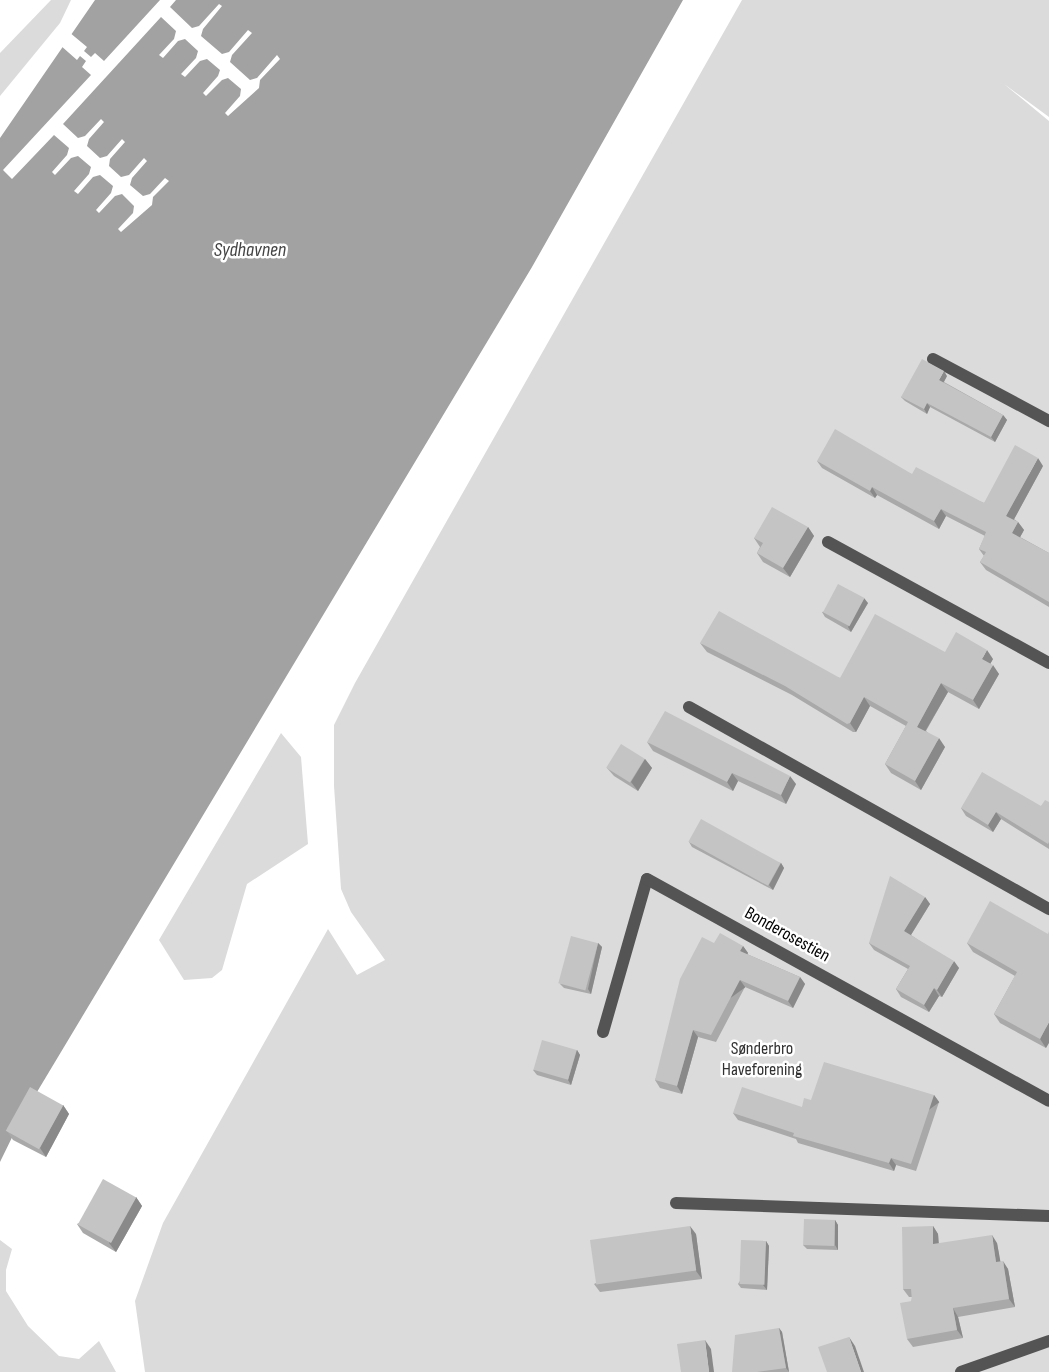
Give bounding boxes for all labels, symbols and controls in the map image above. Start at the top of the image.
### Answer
water label: Sydhavnen [214,238,286,262]
street label: Bonderosestien [741,903,833,967]
park label: Sønderbro Haveforening [722,1039,802,1082]

